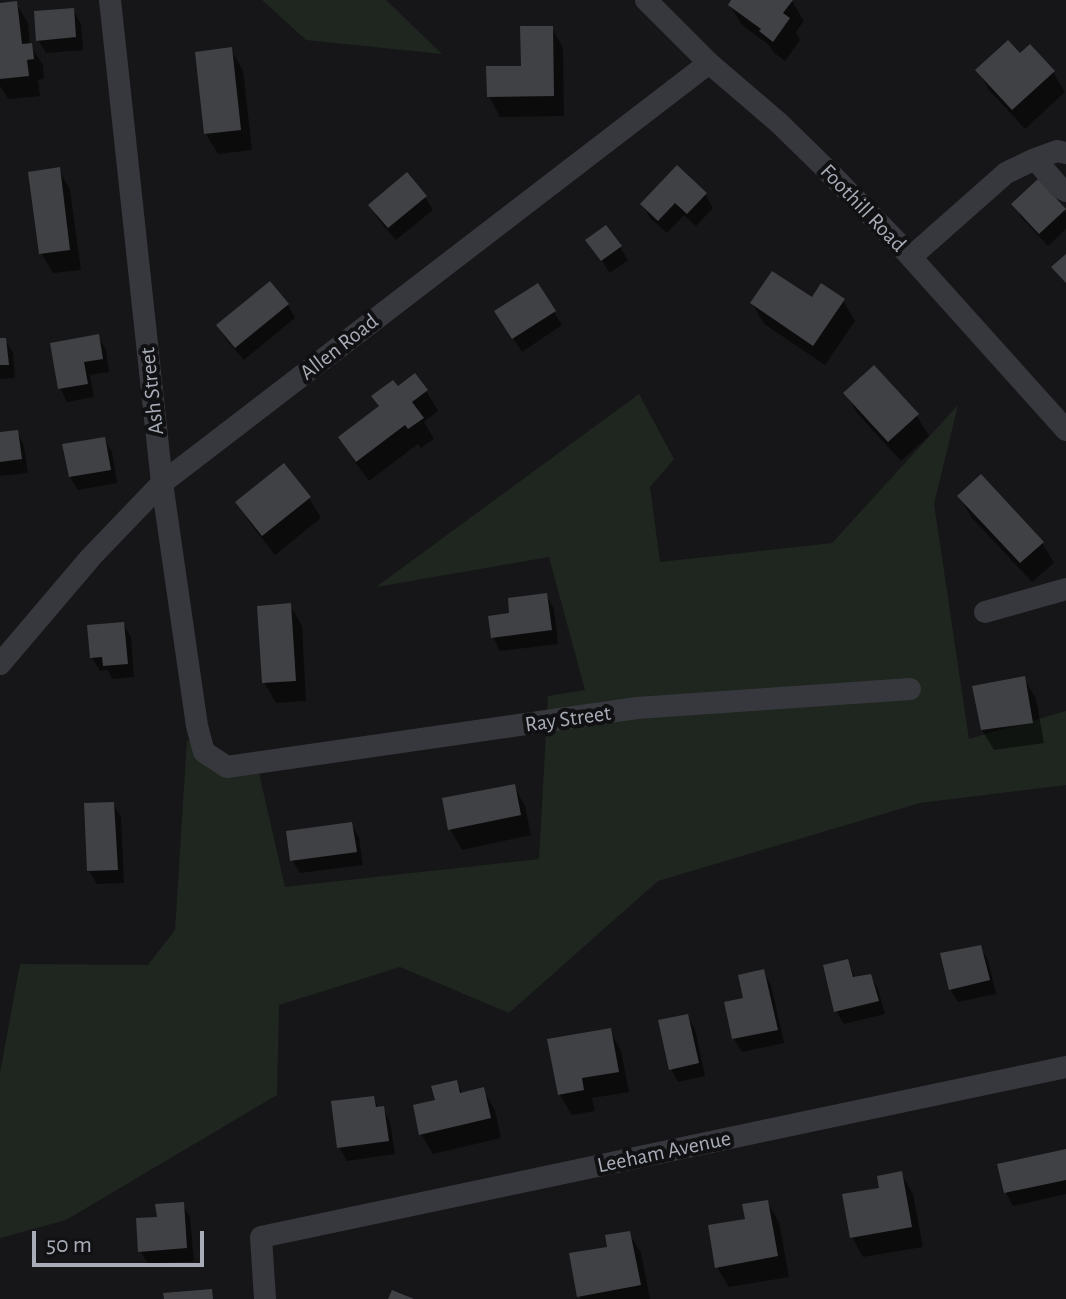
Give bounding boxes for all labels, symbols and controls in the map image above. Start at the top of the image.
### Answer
street label: Foothill Road [814,158,912,258]
street label: Allen Road [294,308,384,386]
street label: Ash Street [134,346,170,436]
street label: Ray Street [523,700,613,738]
street label: Leeham Avenue [595,1125,733,1179]
scale bar [36,1215,208,1265]
text: 50 m [46,1233,92,1257]

